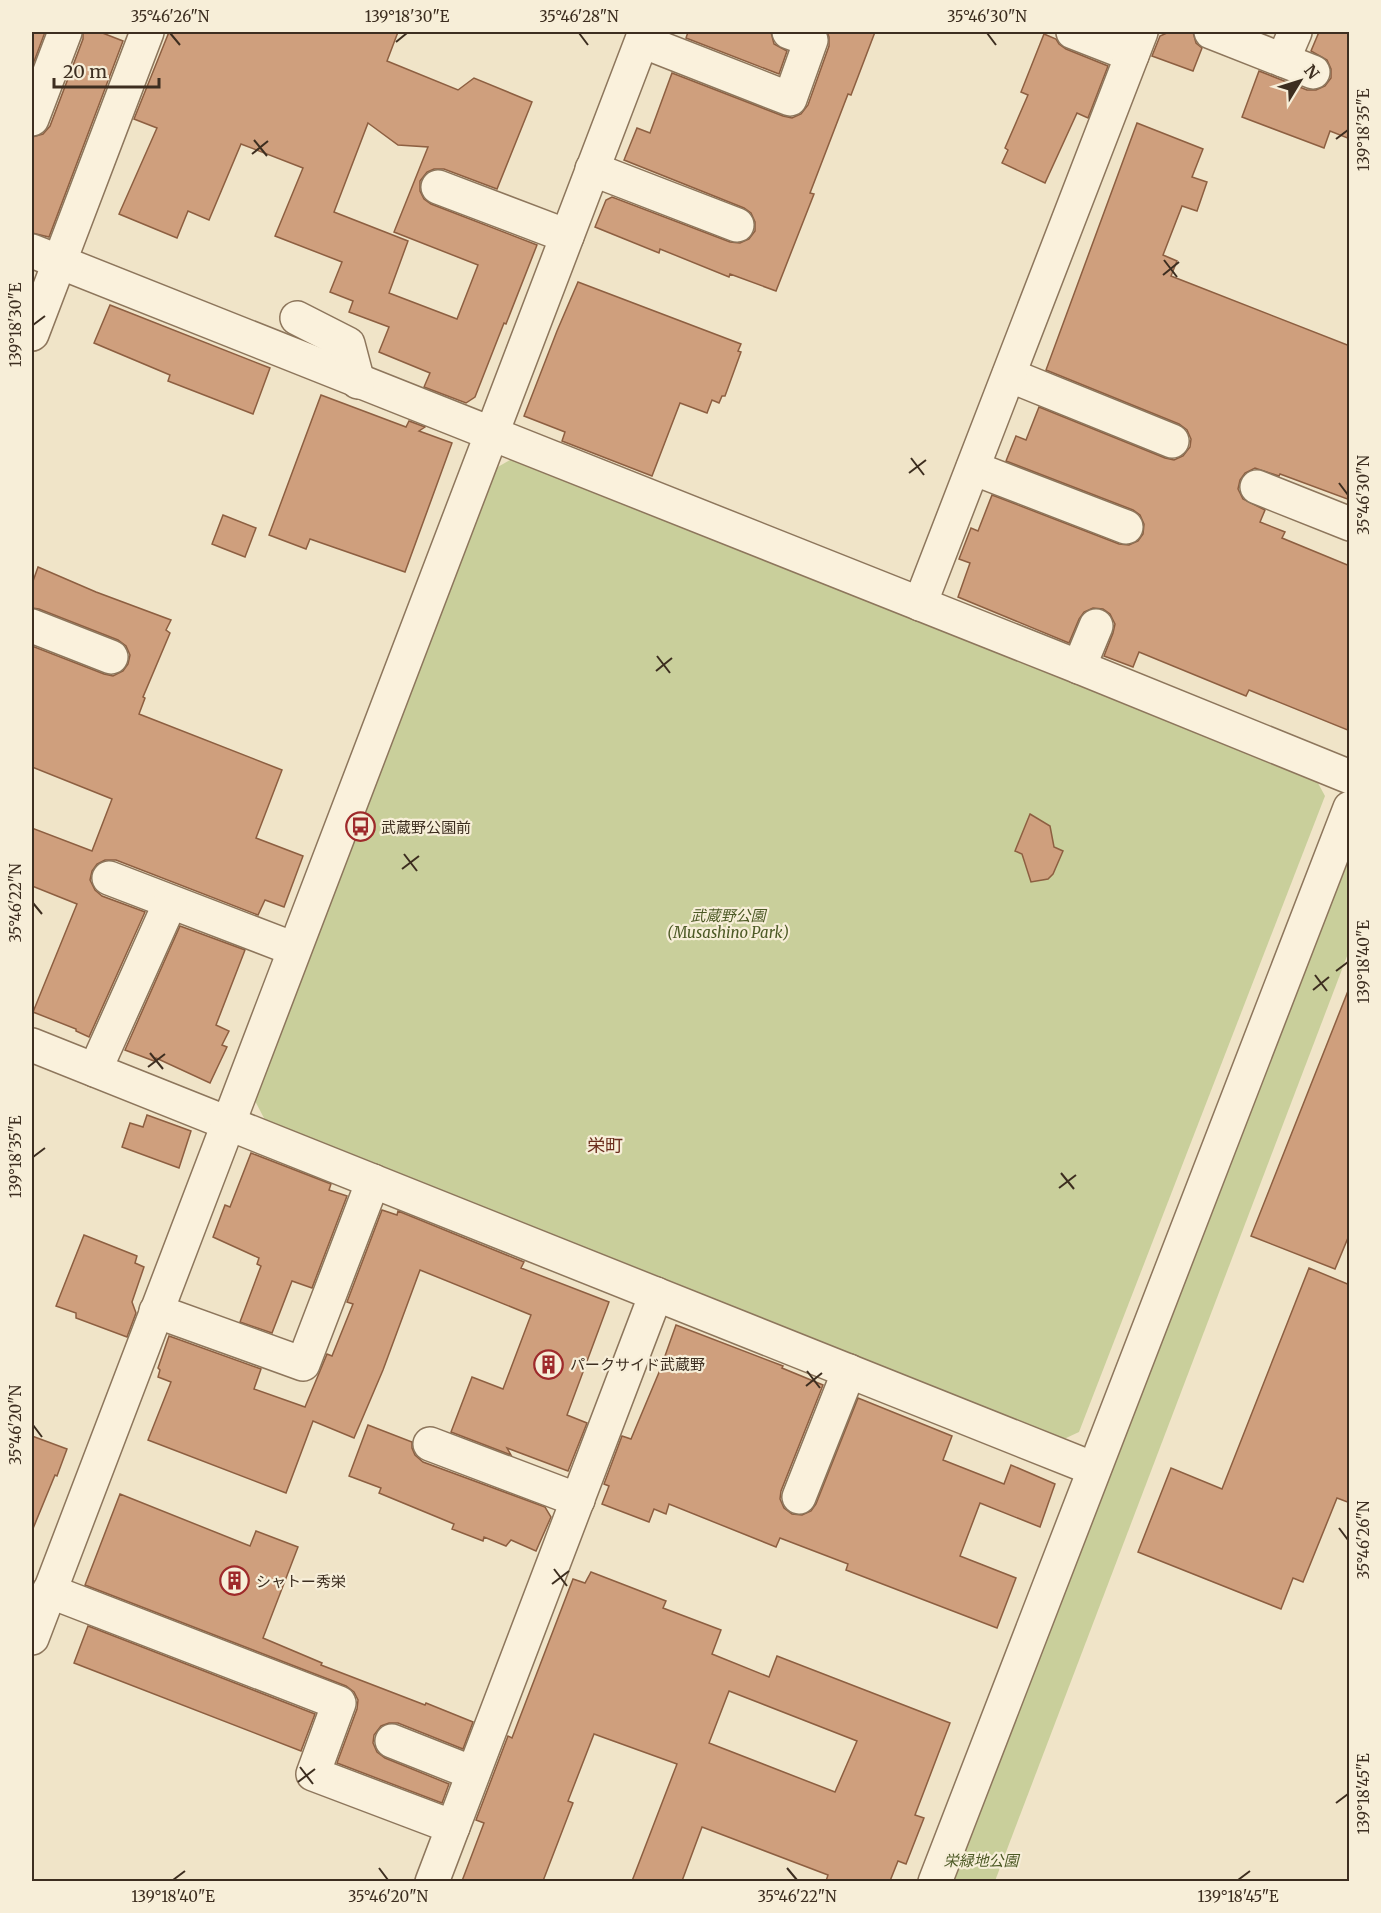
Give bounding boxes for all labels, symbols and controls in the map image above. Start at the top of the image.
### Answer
text: 35°46'26"N [131,7,210,26]
text: 139°18'30"E [365,7,450,26]
text: 35°46'28"N [539,7,619,26]
text: 35°46'30"N [947,7,1027,26]
scale bar [54,51,159,89]
north arrow [1270,51,1330,111]
text: 20 m [63,60,107,83]
text: N [1300,61,1324,83]
text: 139°18'35"E [1354,88,1373,171]
text: 139°18'30"E [6,282,25,367]
text: 35°46'30"N [1354,455,1373,535]
bus stop icon: 武蔵野公園前 [344,811,376,843]
place label: 武蔵野公園前 [381,818,471,837]
text: 35°46'22"N [6,863,25,943]
park label: 武蔵野公園 (Musashino Park) [667,906,789,942]
text: 139°18'40"E [1354,920,1373,1004]
text: 139°18'35"E [6,1115,25,1198]
district label: 栄町 [587,1134,623,1157]
building icon: パークサイド武蔵野 [533,1348,565,1380]
place label: パークサイド武蔵野 [570,1355,705,1374]
text: 35°46'20"N [6,1385,25,1465]
text: 35°46'26"N [1354,1500,1373,1579]
building icon: シャトー秀栄 [219,1565,251,1597]
place label: シャトー秀栄 [256,1572,346,1591]
text: 139°18'45"E [1354,1753,1373,1835]
park label: 栄緑地公園 [943,1851,1020,1870]
text: 139°18'40"E [131,1887,215,1906]
text: 35°46'20"N [348,1887,428,1906]
text: 35°46'22"N [757,1887,837,1906]
text: 139°18'45"E [1197,1887,1279,1906]

